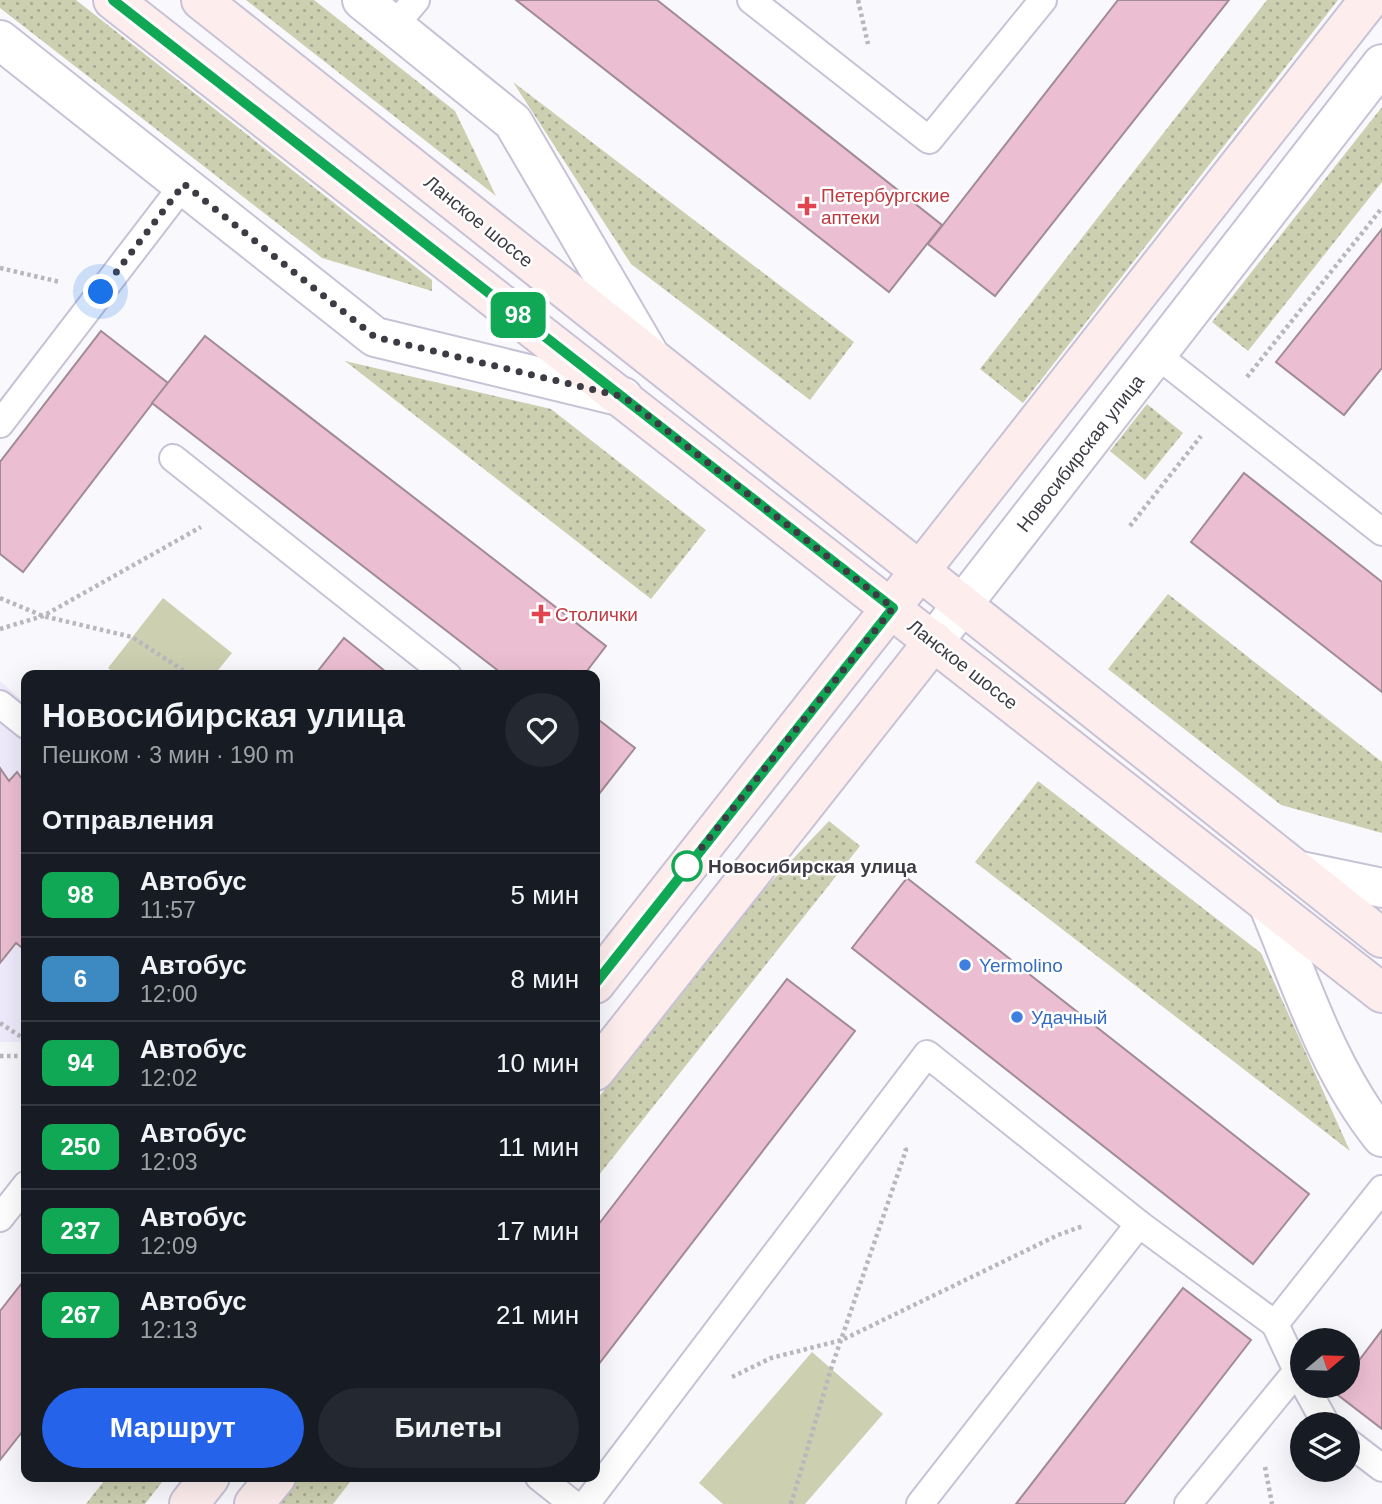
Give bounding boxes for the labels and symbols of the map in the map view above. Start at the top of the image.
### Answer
street label: Ланское шоссе [420,171,537,272]
place label: Петербургские аптеки [821,185,950,228]
marker: Петербургские аптеки [799,198,815,214]
your location [83,274,118,309]
line badge: 98 [486,292,550,338]
street label: Новосибирская улица [1013,370,1148,536]
place label: Столички [555,604,638,625]
marker: Столички [533,606,549,622]
street label: Ланское шоссе [904,615,1022,714]
marker: Новосибирская улица [672,851,702,881]
place label: Новосибирская улица [708,856,917,877]
place label: Yermolino [979,955,1063,976]
marker: Yermolino [957,957,973,973]
place label: Удачный [1031,1007,1107,1028]
marker: Удачный [1009,1009,1025,1025]
north arrow [1290,1328,1360,1398]

